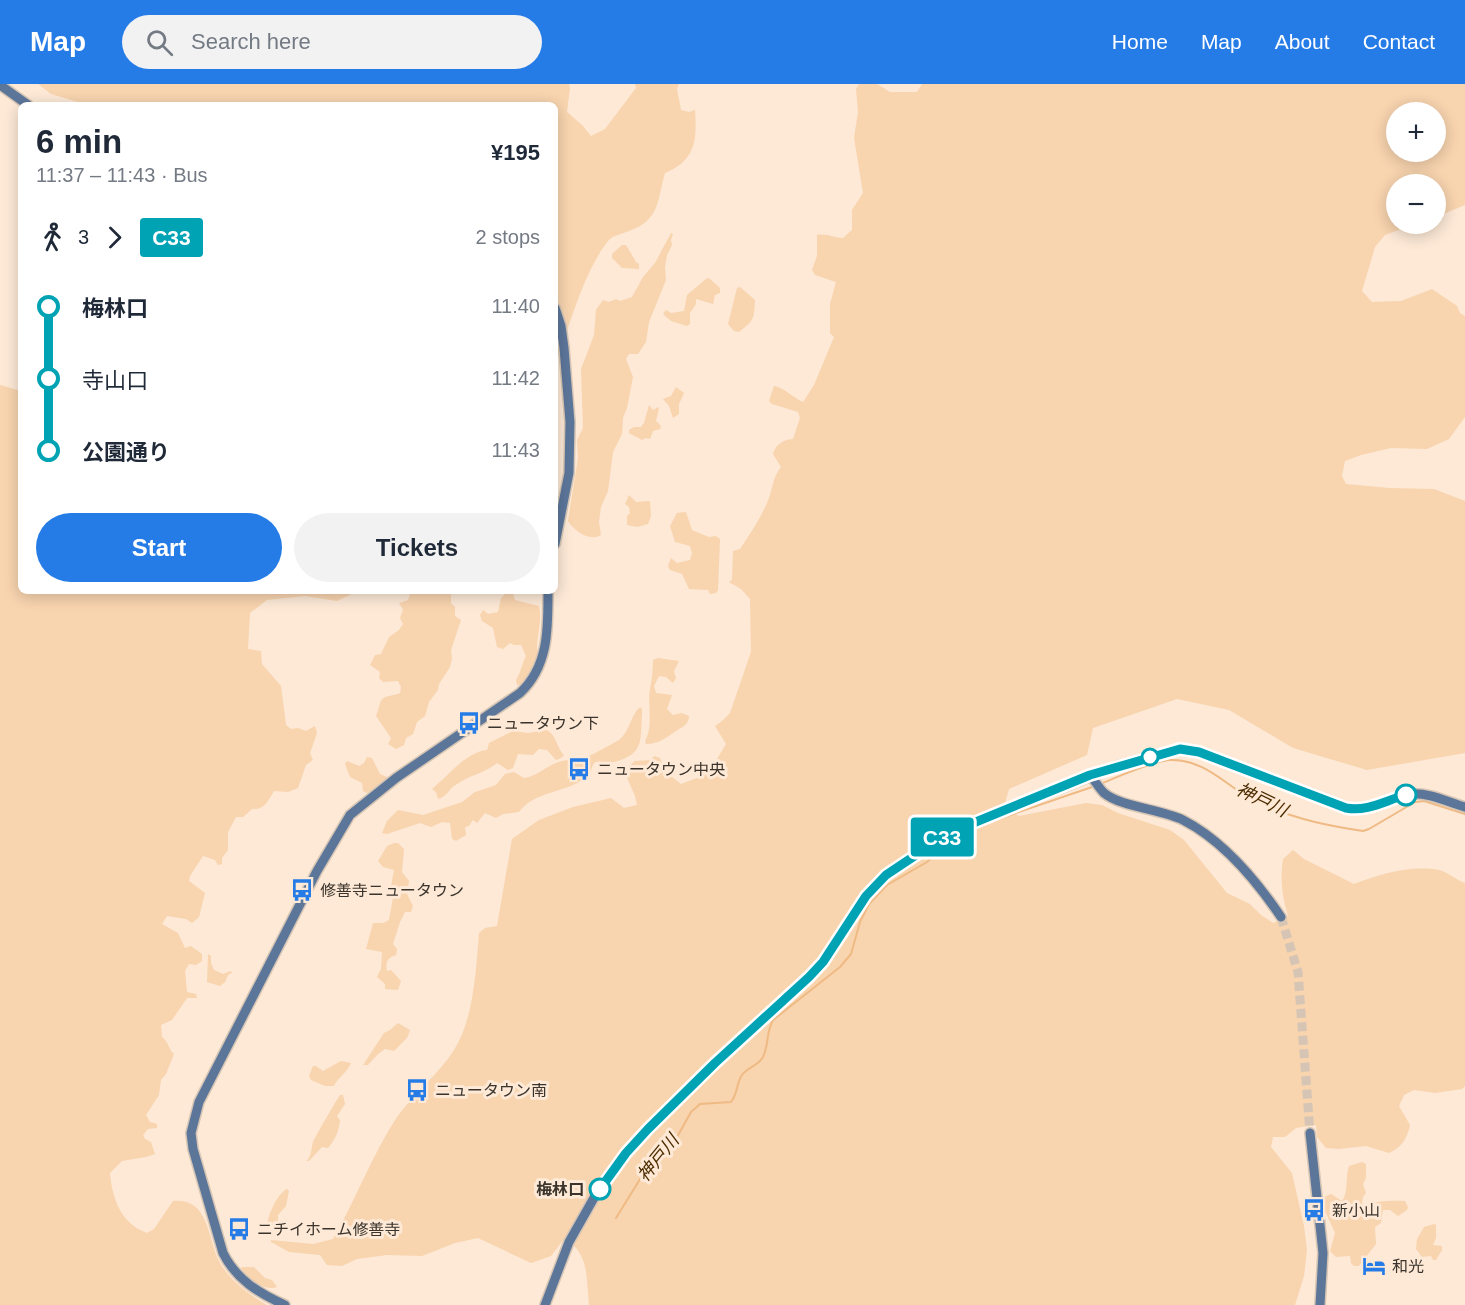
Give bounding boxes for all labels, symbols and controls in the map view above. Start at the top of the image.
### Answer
search box [122,15,542,69]
text: Map [30,26,86,57]
icon: search [143,26,176,59]
text: Search here [191,29,311,54]
text: Home [1112,30,1168,53]
text: Map [1201,30,1242,53]
text: About [1275,30,1330,53]
text: Contact [1363,30,1435,53]
map controls [1386,102,1446,234]
button: + [1386,102,1446,162]
text: 6 min [36,123,122,160]
text: ¥195 [491,140,540,165]
text: 11:37 – 11:43 · Bus [36,164,208,186]
button: − [1386,174,1446,234]
icon: walk [36,221,69,254]
icon: forward [98,221,131,254]
text: 3 [78,226,89,248]
text: C33 [152,226,191,249]
text: 2 stops [476,226,540,248]
text: 11:40 [491,295,540,317]
text: 梅林口 [82,296,148,321]
text: 11:42 [491,367,540,389]
text: 寺山口 [82,368,148,393]
text: 11:43 [491,439,540,461]
text: 公園通り [82,440,170,465]
button: Start [36,513,282,582]
button: Tickets [294,513,540,582]
bus stop icon: ニュータウン下 [456,710,482,736]
place label: ニュータウン下 [487,715,599,732]
unlabelled marker [1141,748,1159,766]
bus stop icon: ニュータウン中央 [566,756,592,782]
place label: ニュータウン中央 [597,761,725,778]
water label: 神戸川 [1233,779,1292,822]
unlabelled marker [1395,784,1417,806]
line badge: C33 [908,818,976,856]
text: C33 [923,826,961,849]
bus stop icon: 修善寺ニュータウン [289,877,315,903]
place label: 修善寺ニュータウン [320,882,464,899]
bus stop icon: ニュータウン南 [404,1077,430,1103]
place label: ニュータウン南 [435,1082,547,1099]
water label: 神戸川 [633,1129,684,1185]
marker: 梅林口 [589,1178,611,1200]
place label: 梅林口 [536,1181,584,1198]
bus stop icon: 新小山 [1301,1197,1327,1223]
place label: 新小山 [1332,1202,1380,1219]
bus stop icon: ニチイホーム修善寺 [226,1216,252,1242]
place label: ニチイホーム修善寺 [257,1221,401,1238]
hotel icon: 和光 [1361,1253,1387,1279]
place label: 和光 [1392,1258,1424,1275]

